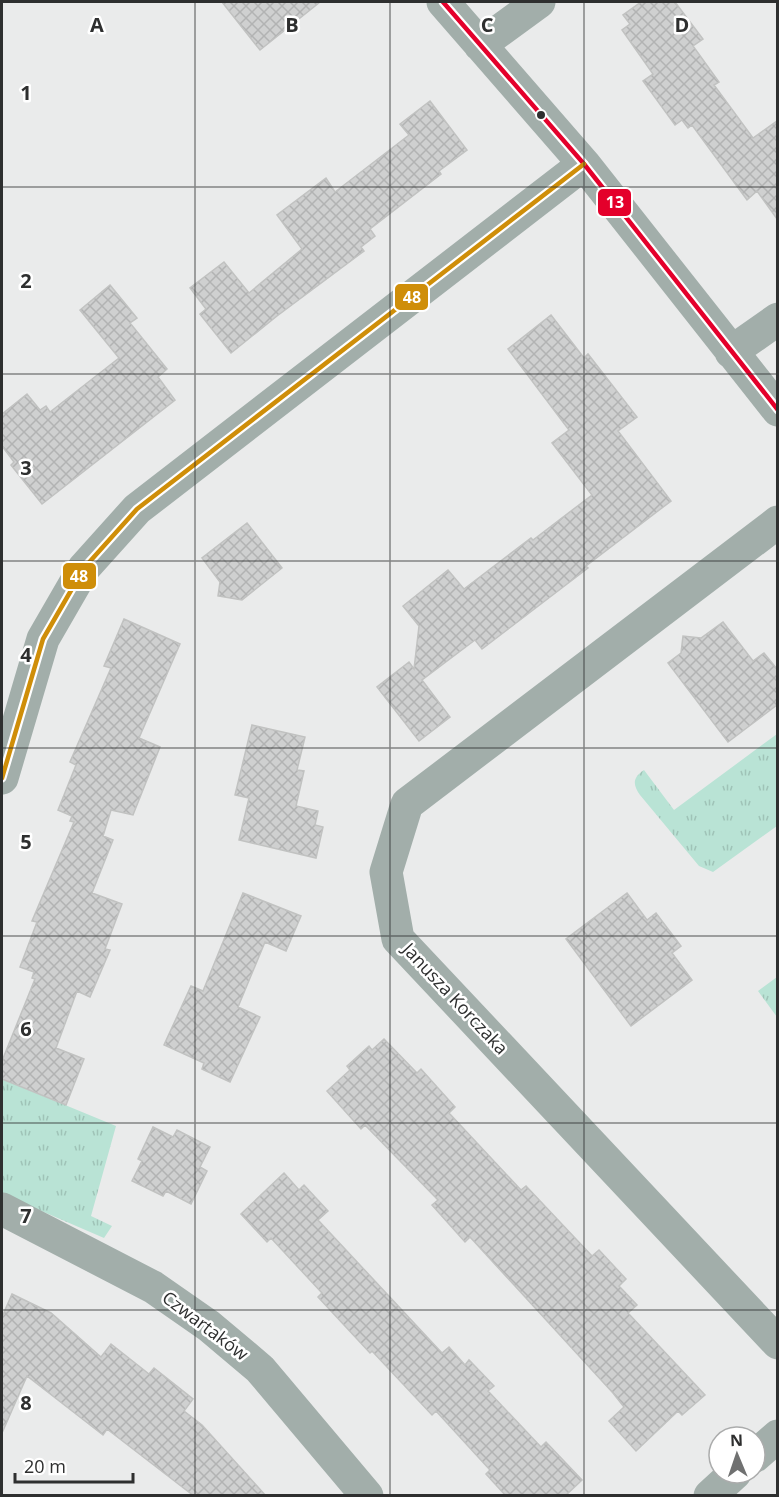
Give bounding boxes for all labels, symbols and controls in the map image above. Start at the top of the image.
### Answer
text: A [90,11,104,38]
text: B [285,11,299,38]
text: C [481,11,494,38]
text: D [675,11,689,38]
text: 1 [20,79,32,106]
unlabelled marker [535,109,547,121]
line badge: 13 [597,188,632,217]
text: 13 [606,191,624,213]
text: 2 [20,267,32,294]
line badge: 48 [394,283,429,311]
text: 48 [403,286,421,308]
text: 3 [20,454,32,481]
line badge: 48 [62,562,97,590]
text: 48 [70,565,88,587]
text: 4 [20,641,32,668]
text: 5 [20,828,32,855]
street label: Janusza Korczaka [396,936,514,1059]
text: 6 [20,1015,32,1042]
text: 7 [20,1202,32,1229]
street label: Czwartaków [158,1285,253,1365]
text: 8 [20,1389,32,1416]
north arrow [707,1425,767,1485]
text: N [730,1429,743,1451]
scale bar [15,1446,134,1484]
text: 20 m [24,1454,66,1478]

